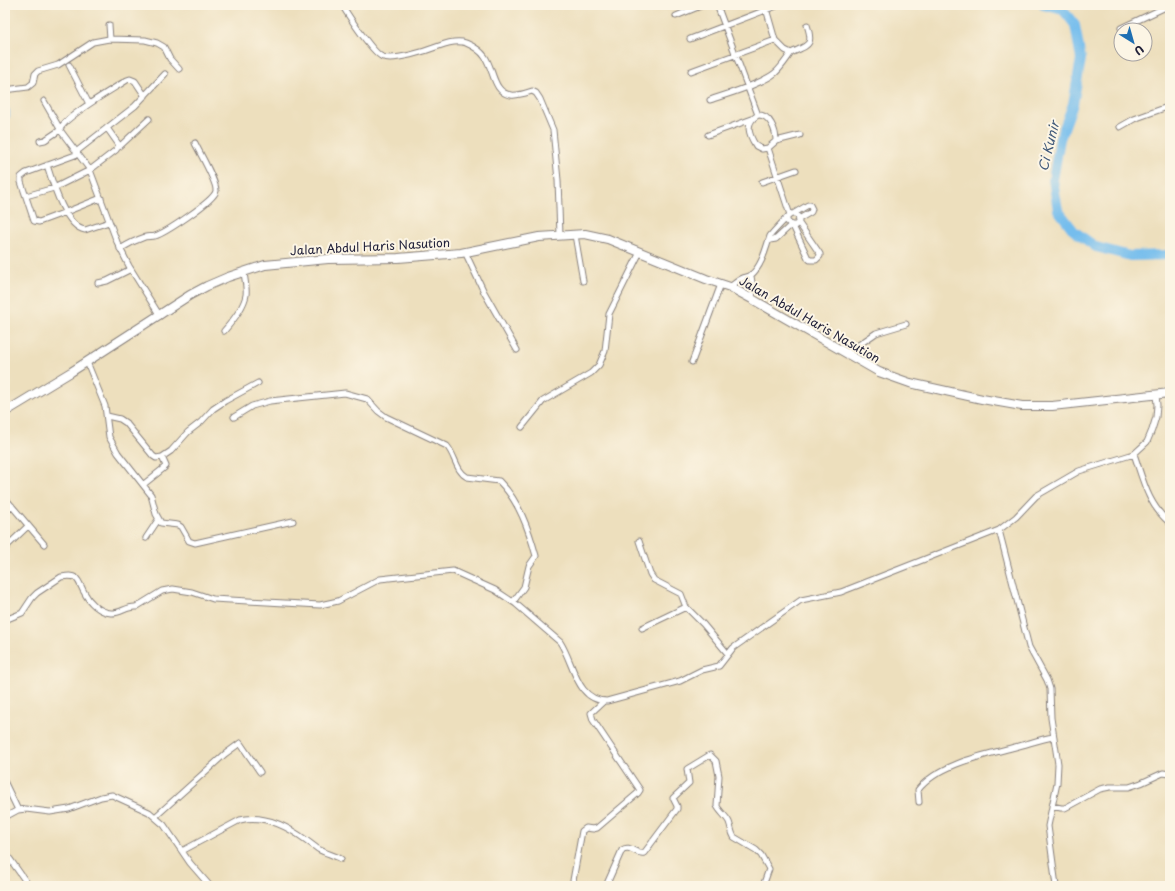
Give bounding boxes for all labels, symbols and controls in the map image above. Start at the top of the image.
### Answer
north arrow [1113,22,1153,62]
text: U [1131,41,1148,60]
water label: Ci Kunir [1033,117,1064,173]
street label: Jalan Abdul Haris Nasution [290,233,450,259]
street label: Jalan Abdul Haris Nasution [736,271,884,367]

